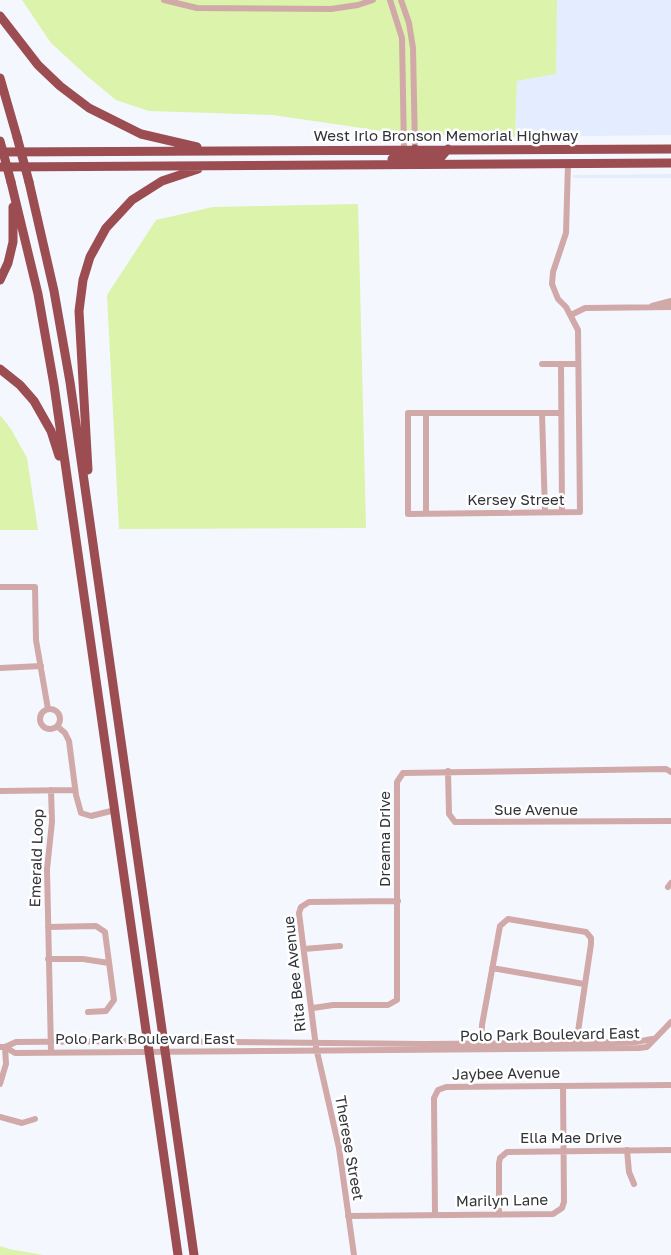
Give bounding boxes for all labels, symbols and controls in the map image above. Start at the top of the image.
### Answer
street label: West Irlo Bronson Memorial Highway [314,127,578,145]
street label: Kersey Street [467,491,565,509]
street label: Dreama Drive [376,791,394,887]
street label: Sue Avenue [494,801,578,819]
street label: Emerald Loop [26,808,48,908]
street label: Rita Bee Avenue [280,915,310,1033]
street label: Polo Park Boulevard East [460,1024,640,1046]
street label: Polo Park Boulevard East [55,1030,235,1048]
street label: Jaybee Avenue [452,1064,560,1084]
street label: Therese Street [331,1094,367,1202]
street label: Ella Mae Drive [520,1129,622,1147]
street label: Marilyn Lane [456,1191,548,1211]

